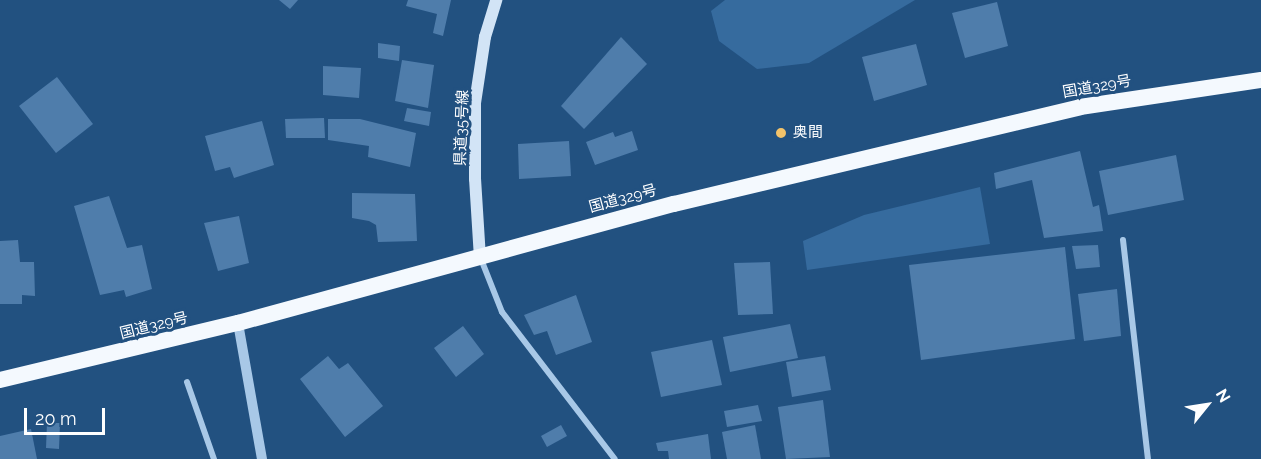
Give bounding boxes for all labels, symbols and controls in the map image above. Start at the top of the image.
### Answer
street label: 国道329号 [1061,72,1133,102]
street label: 県道35号線 [452,90,472,166]
place label: 奥間 [793,124,823,142]
marker: 奥間 [774,126,788,140]
street label: 国道329号 [587,181,659,217]
street label: 国道329号 [118,309,190,343]
north arrow [1177,375,1237,435]
text: N [1212,386,1234,406]
scale bar [27,396,108,434]
text: 20 m [35,408,77,429]

